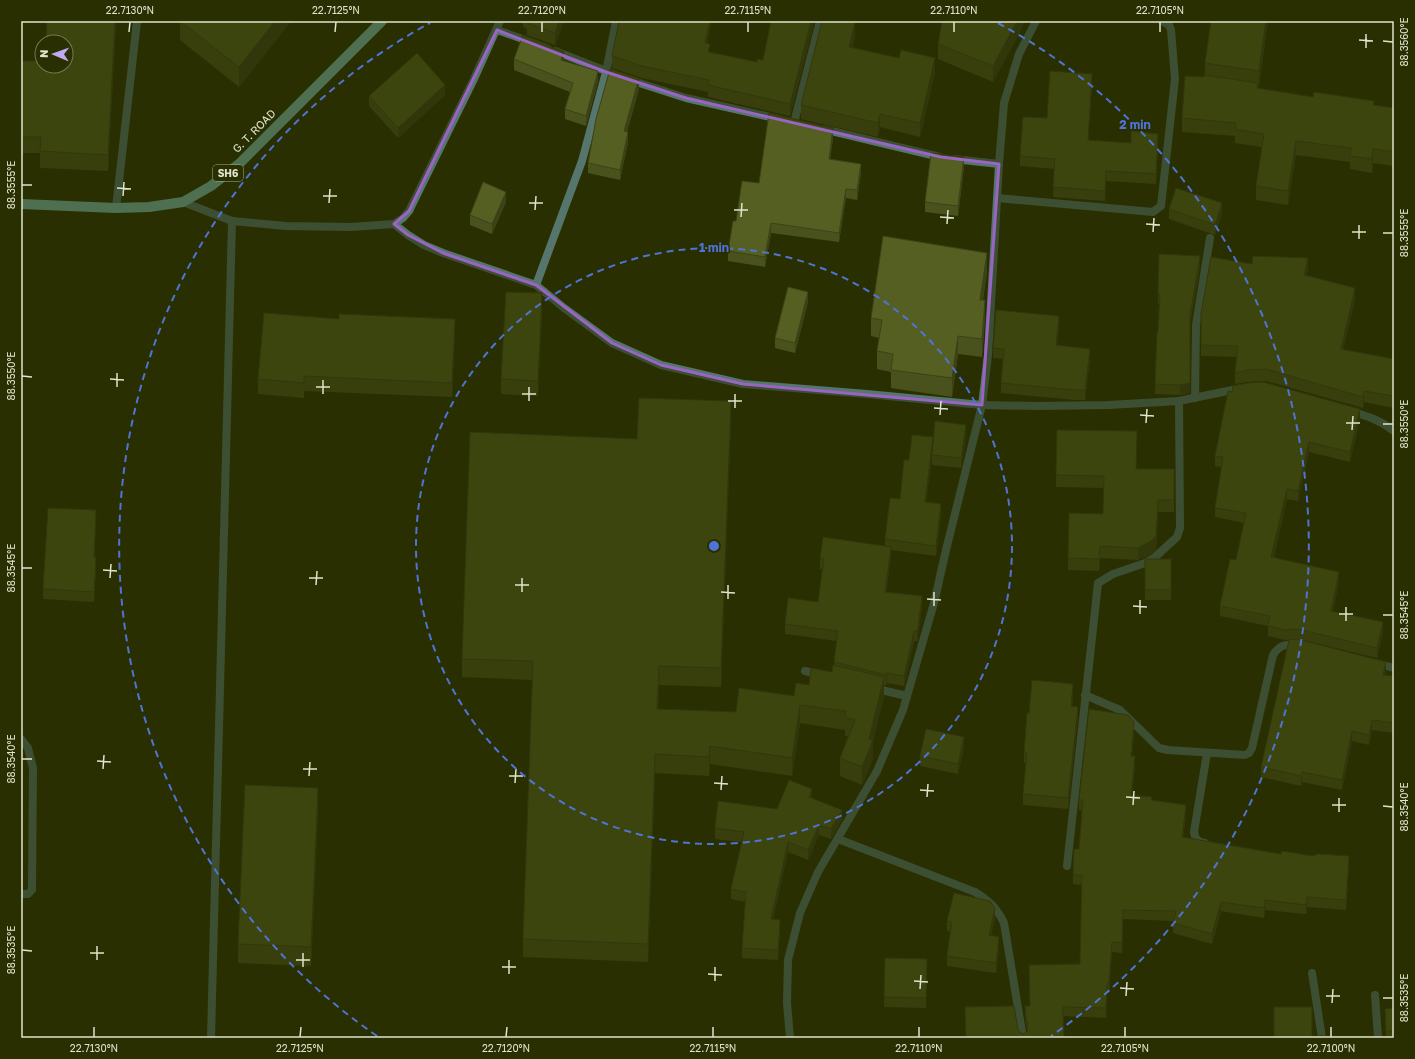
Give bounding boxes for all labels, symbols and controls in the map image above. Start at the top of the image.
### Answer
text: 22.7130°N [106,4,154,16]
text: 22.7125°N [312,4,360,16]
text: 22.7120°N [518,4,566,16]
text: 22.7115°N [725,4,771,16]
text: 22.7110°N [930,4,978,16]
text: 22.7105°N [1136,4,1184,16]
text: 88.3560°E [1398,17,1410,67]
north arrow [34,34,74,74]
text: N [37,49,50,58]
street label: G. T. ROAD [229,106,278,155]
text: 2 min [1119,117,1151,132]
text: 88.3555°E [5,161,17,209]
road number: SH6 [213,165,243,181]
text: 88.3555°E [1398,209,1410,257]
text: 1 min [699,240,729,255]
text: 88.3550°E [5,352,17,400]
text: 88.3550°E [1398,400,1410,448]
centre of rings [707,539,721,553]
text: 88.3545°E [5,544,17,592]
text: 88.3545°E [1398,591,1410,639]
text: 88.3540°E [5,734,17,784]
text: 88.3540°E [1398,782,1410,832]
text: 88.3535°E [5,926,17,974]
text: 88.3535°E [1398,974,1410,1022]
text: 22.7130°N [70,1042,118,1054]
text: 22.7125°N [276,1042,324,1054]
text: 22.7120°N [482,1042,530,1054]
text: 22.7115°N [690,1042,736,1054]
text: 22.7110°N [895,1042,943,1054]
text: 22.7105°N [1101,1042,1149,1054]
text: 22.7100°N [1307,1042,1355,1054]

